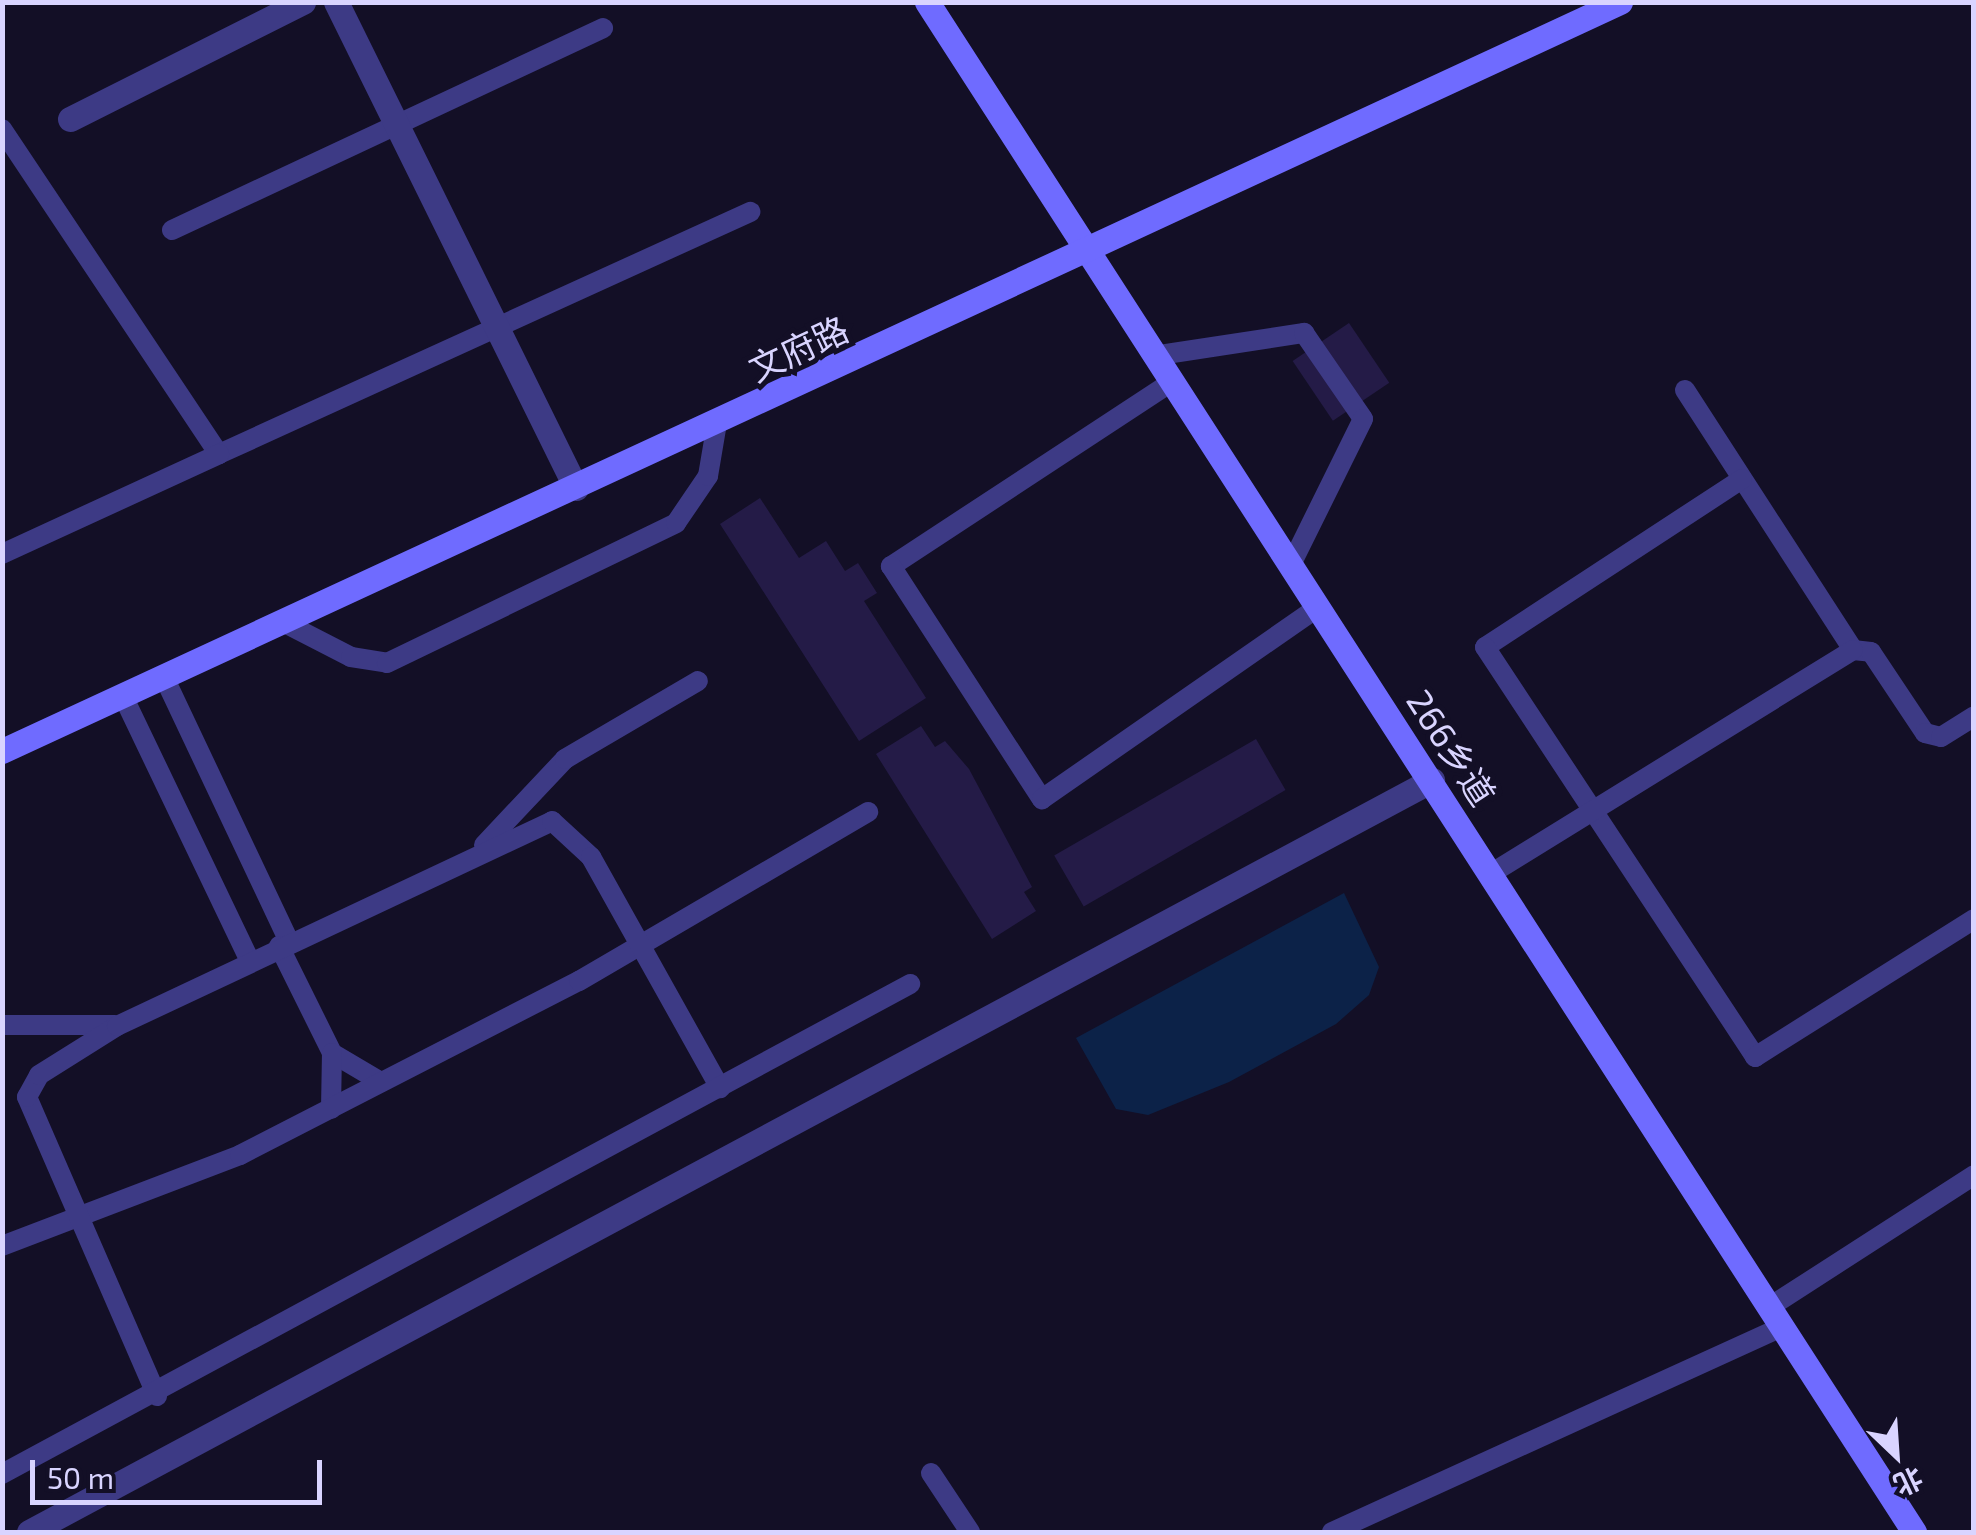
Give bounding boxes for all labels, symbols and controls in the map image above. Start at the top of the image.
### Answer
street label: 文府路 [742,307,854,389]
street label: 266乡道 [1399,681,1505,813]
north arrow [1846,1405,1946,1505]
scale bar [35,1440,328,1502]
text: 50 m [47,1459,114,1495]
text: 北 [1889,1461,1929,1504]

